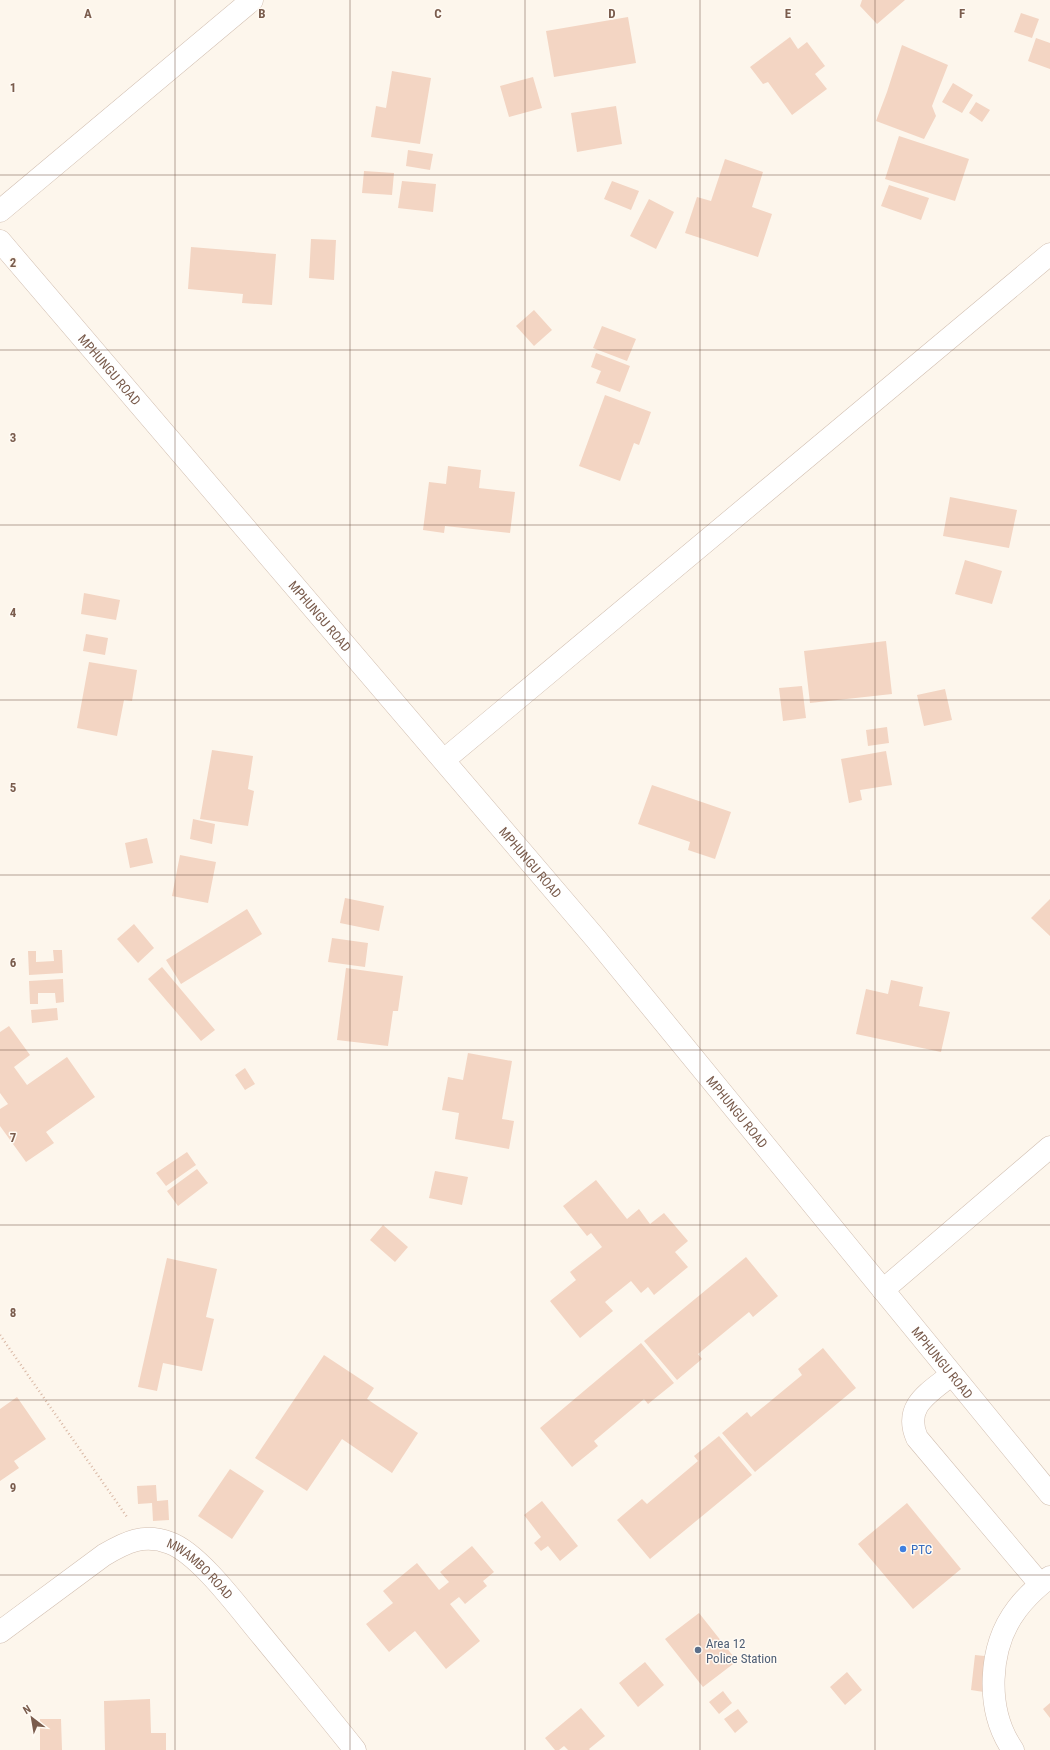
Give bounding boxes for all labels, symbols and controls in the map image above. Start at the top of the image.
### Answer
text: A [84,6,92,21]
text: B [258,6,266,21]
text: C [434,6,442,21]
text: D [608,6,616,21]
text: E [785,6,792,21]
text: F [959,6,965,21]
text: 1 [10,80,16,95]
text: 2 [10,255,17,270]
street label: MPHUNGU ROAD [75,331,144,408]
text: 3 [10,430,16,445]
street label: MPHUNGU ROAD [286,578,354,654]
text: 4 [10,605,17,620]
text: 5 [10,780,17,795]
street label: MPHUNGU ROAD [496,824,565,901]
text: 6 [10,955,17,970]
street label: MPHUNGU ROAD [704,1073,771,1151]
text: 7 [10,1130,17,1145]
text: 8 [10,1305,16,1320]
street label: MPHUNGU ROAD [909,1324,976,1401]
text: 9 [10,1480,16,1495]
street label: MWAMBO ROAD [165,1535,236,1602]
place label: PTC [911,1542,932,1557]
marker: PTC [898,1544,908,1554]
place label: Area 12 Police Station [706,1636,777,1666]
marker: Area 12 Police Station [693,1645,703,1655]
north arrow [12,1698,52,1738]
text: N [21,1702,34,1717]

